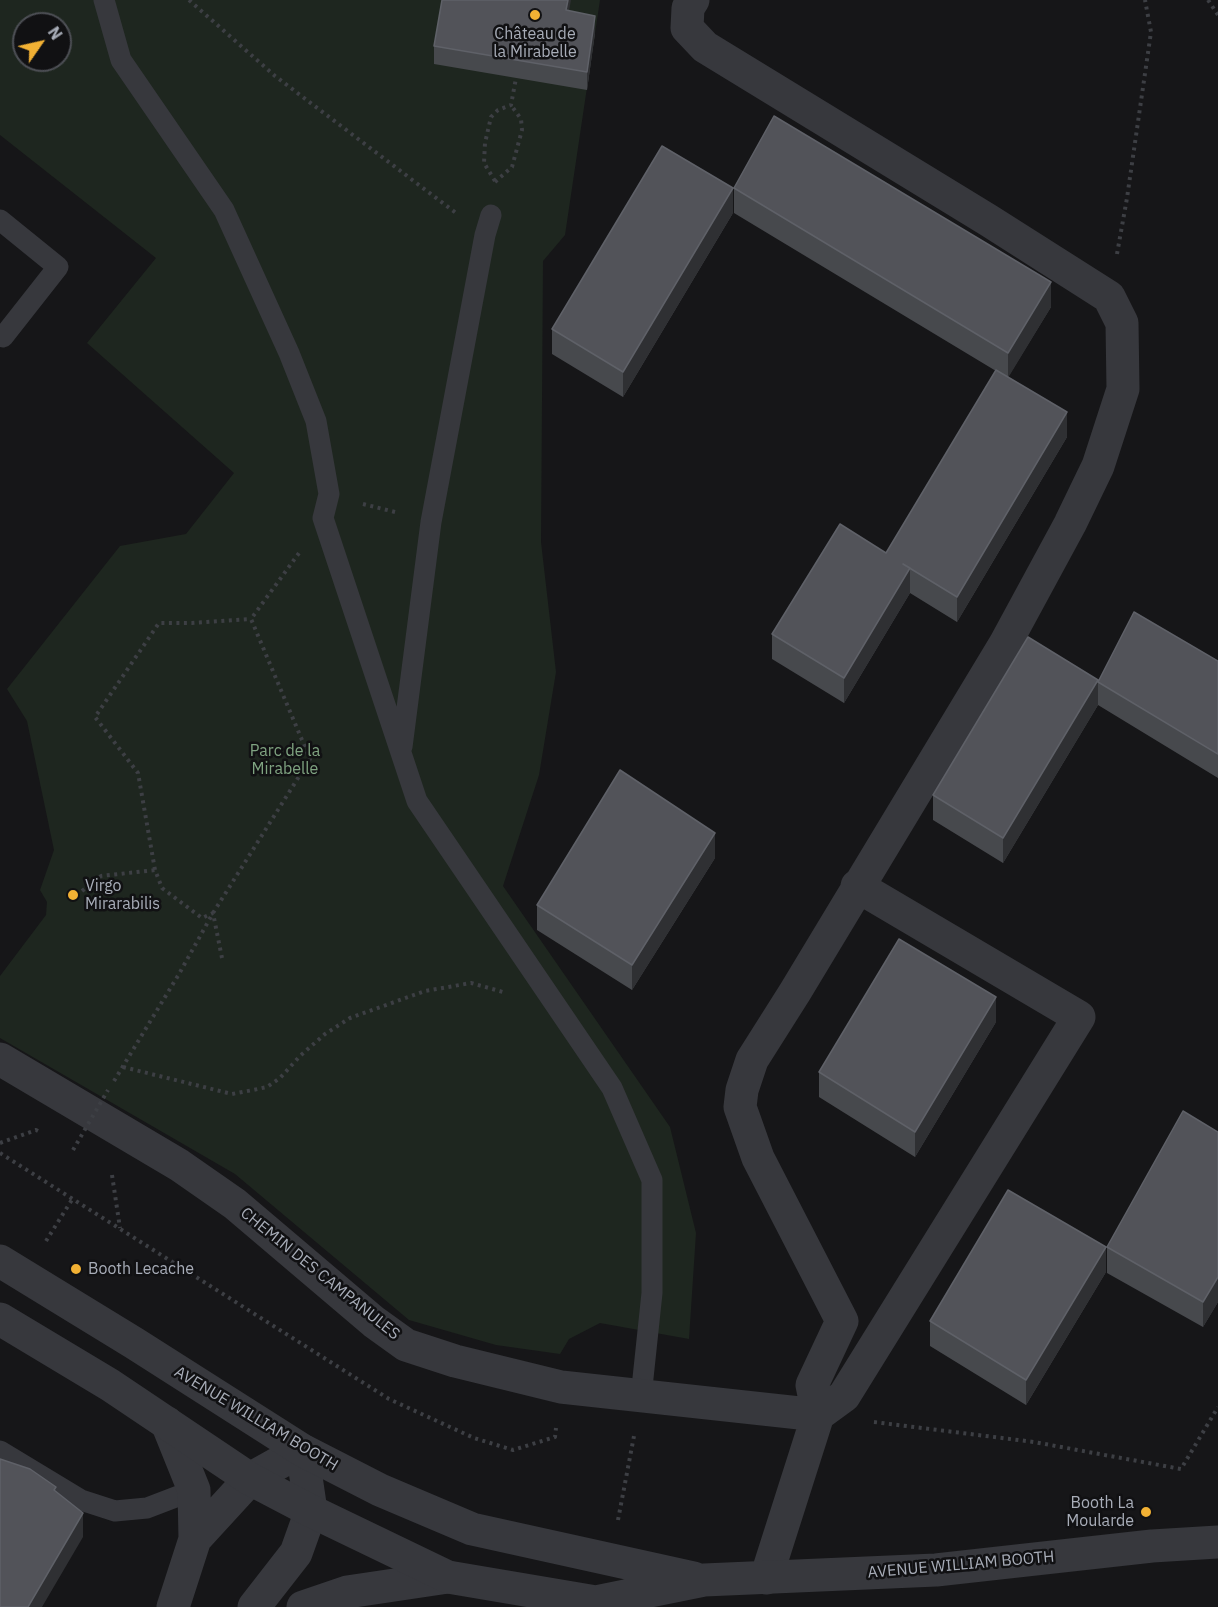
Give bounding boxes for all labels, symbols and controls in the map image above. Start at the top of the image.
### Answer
marker: Château de la Mirabelle [528,8,542,22]
north arrow [12,12,72,72]
text: N [44,23,67,43]
place label: Château de la Mirabelle [493,24,577,62]
park label: Parc de la Mirabelle [250,741,320,779]
place label: Virgo Mirarabilis [85,876,160,914]
marker: Virgo Mirarabilis [66,888,80,902]
street label: CHEMIN DES CAMPANULES [236,1204,404,1344]
place label: Booth Lecache [88,1259,194,1279]
marker: Booth Lecache [69,1262,83,1276]
street label: AVENUE WILLIAM BOOTH [171,1363,341,1475]
place label: Booth La Moularde [1066,1493,1134,1531]
marker: Booth La Moularde [1139,1505,1153,1519]
street label: AVENUE WILLIAM BOOTH [867,1547,1055,1583]

